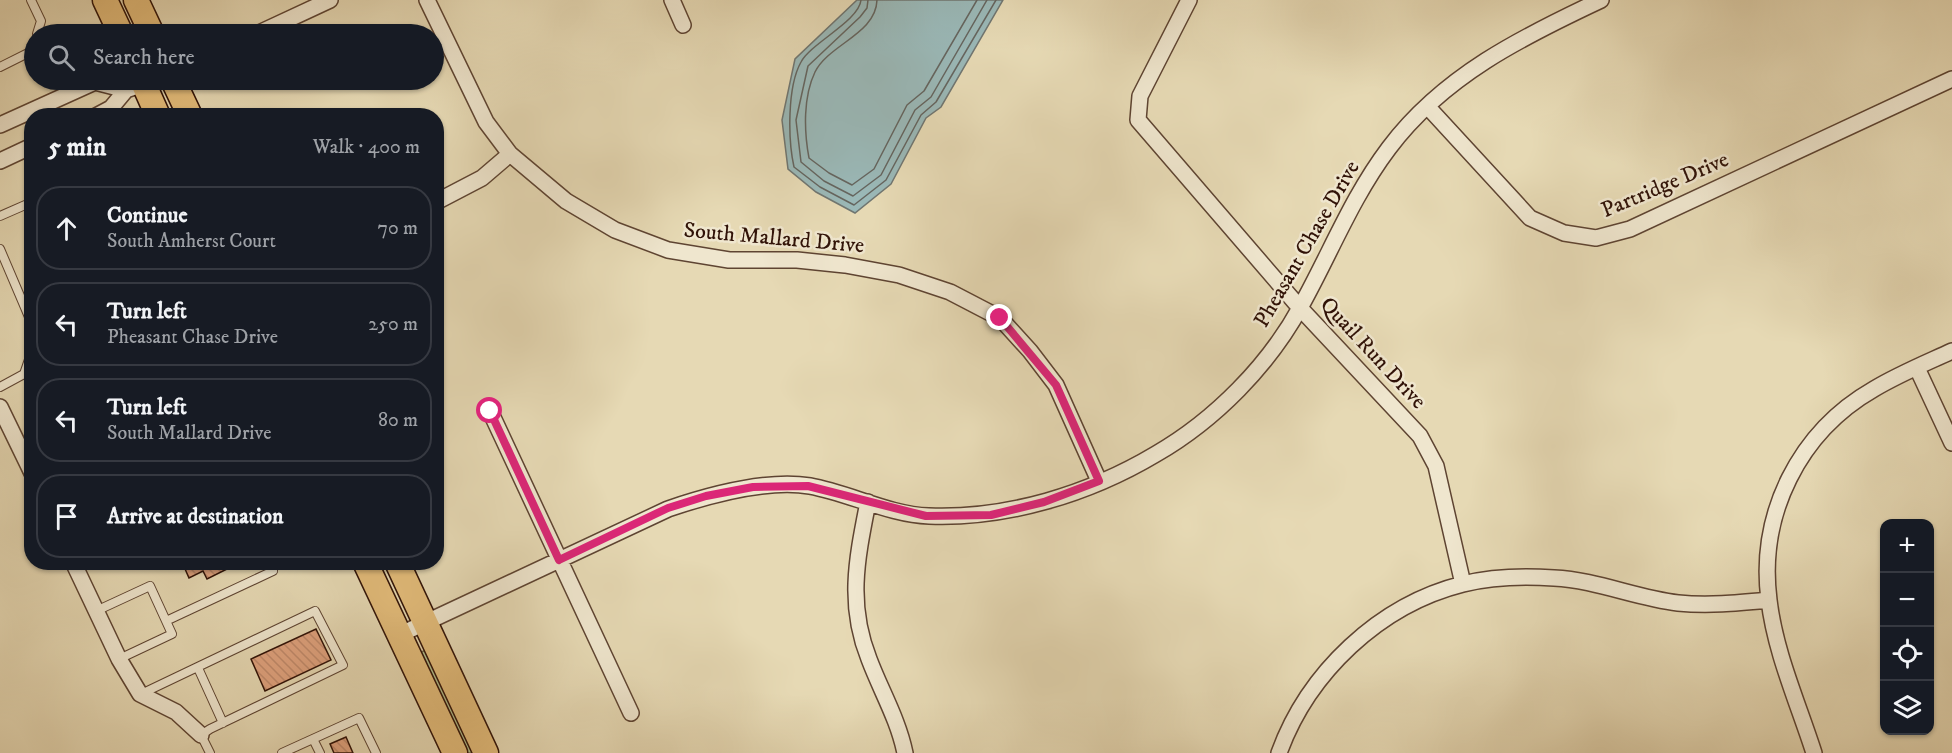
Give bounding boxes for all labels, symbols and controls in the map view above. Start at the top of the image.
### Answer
search box [24,24,444,90]
icon: search [45,41,78,74]
text: Search here [93,44,195,71]
text: 5 min [48,131,106,164]
text: Walk · 400 m [313,135,420,160]
street label: Partridge Drive [1597,146,1733,224]
street label: Pheasant Chase Drive [1248,156,1366,332]
text: Continue [107,202,188,229]
icon: ahead [50,212,83,245]
text: 70 m [377,216,418,241]
street label: South Mallard Drive [683,217,865,259]
text: South Amherst Court [107,229,276,254]
street label: Quail Run Drive [1314,291,1432,415]
text: Turn left [107,298,187,325]
route end [986,304,1012,330]
icon: left [50,308,83,341]
text: 250 m [368,312,418,337]
text: Pheasant Chase Drive [107,325,278,350]
text: Turn left [107,394,187,421]
route start [476,397,502,423]
icon: left [50,404,83,437]
text: 80 m [378,408,418,433]
text: South Mallard Drive [107,421,272,446]
icon: arrive [50,500,83,533]
text: Arrive at destination [107,503,284,530]
map controls [1880,519,1934,735]
button: + [1880,519,1934,573]
button: − [1880,573,1934,627]
button: locate [1880,627,1934,681]
button: layers [1880,681,1934,735]

